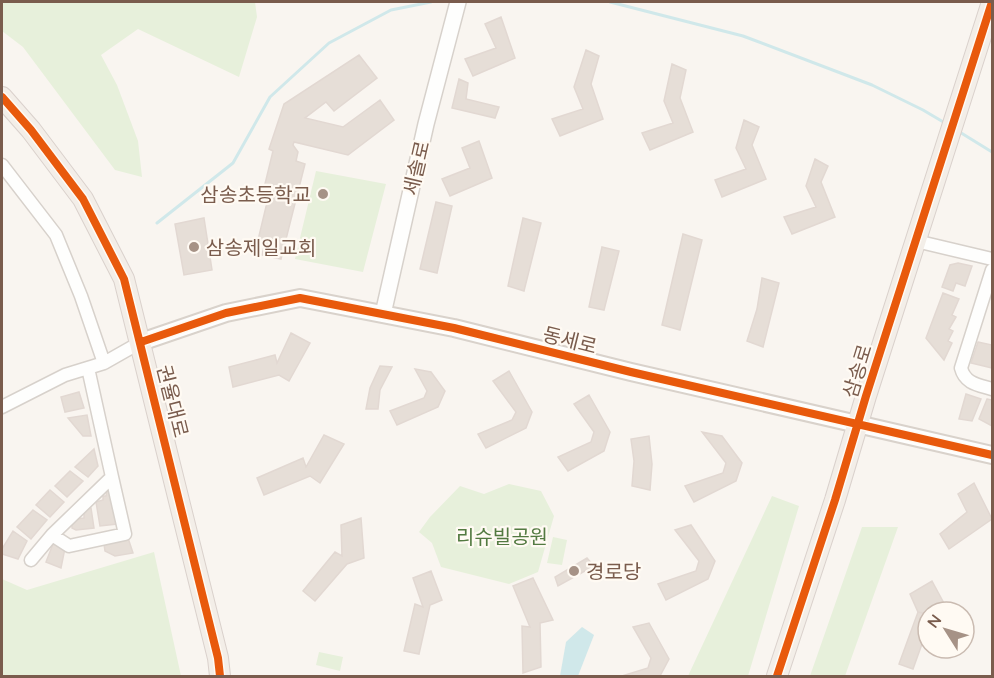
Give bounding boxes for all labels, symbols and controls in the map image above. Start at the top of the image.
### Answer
street label: 세솔로 [398,138,434,198]
place label: 삼송초등학교 [201,182,311,207]
marker: 삼송초등학교 [316,187,330,201]
place label: 삼송제일교회 [206,235,316,260]
marker: 삼송제일교회 [187,240,201,254]
street label: 동세로 [540,321,600,359]
street label: 삼송로 [837,341,877,401]
street label: 권율대로 [152,362,194,440]
park label: 리슈빌공원 [456,524,548,549]
place label: 경로당 [586,559,641,584]
marker: 경로당 [567,564,581,578]
north arrow [916,600,976,660]
text: N [922,610,946,632]

